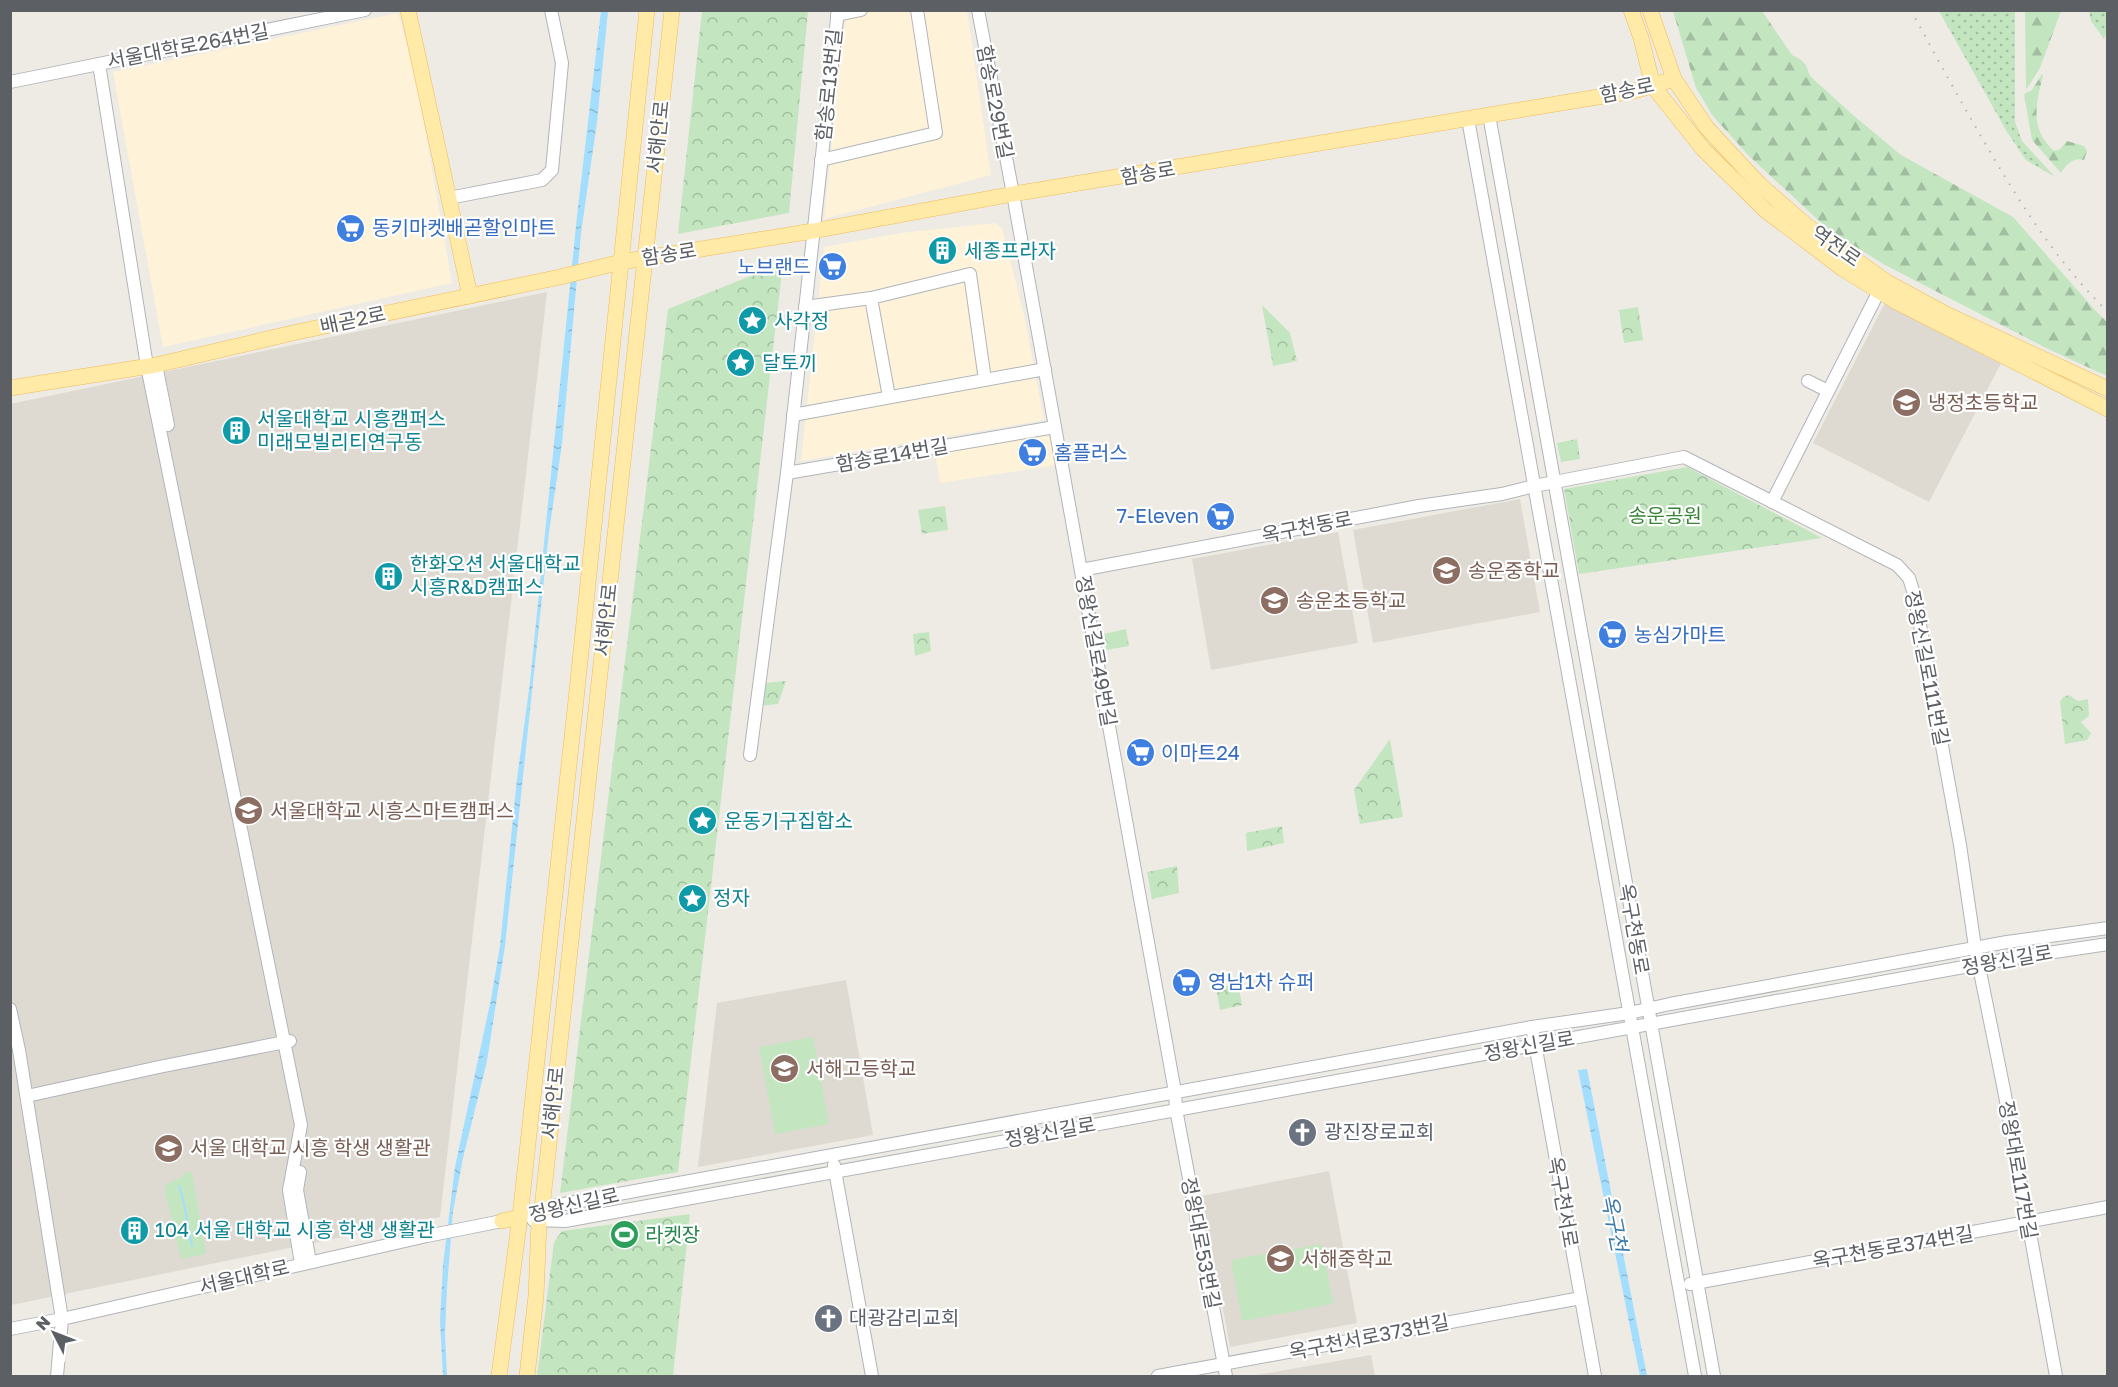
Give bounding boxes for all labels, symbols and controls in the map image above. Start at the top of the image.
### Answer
street label: 서울대학로264번길 [105,18,271,73]
street label: 함송로13번길 [810,27,846,143]
street label: 함송로29번길 [973,43,1019,161]
street label: 함송로 [1597,72,1656,106]
street label: 서해안로 [641,99,673,175]
street label: 함송로 [1119,155,1177,189]
supermarket icon: 동키마켓배곧할인마트 [335,212,367,244]
place label: 동키마켓배곧할인마트 [372,215,556,239]
street label: 역전로 [1807,220,1866,271]
building icon: 세종프라자 [927,235,959,267]
street label: 함송로 [640,237,698,269]
place label: 세종프라자 [964,238,1056,262]
supermarket icon: 노브랜드 [816,251,848,283]
place label: 노브랜드 [737,254,811,278]
street label: 배곧2로 [318,300,388,338]
place icon: 사각정 [737,305,769,337]
place label: 사각정 [774,308,829,332]
place icon: 달토끼 [725,347,757,379]
place label: 달토끼 [762,350,817,374]
school or university icon: 냉정초등학교 [1891,387,1923,419]
place label: 냉정초등학교 [1928,390,2038,414]
place label: 서울대학교 시흥캠퍼스 미래모빌리티연구동 [257,406,446,453]
building icon: 서울대학교 시흥캠퍼스 미래모빌리티연구동 [220,415,252,447]
street label: 함송로14번길 [834,432,950,476]
supermarket icon: 홈플러스 [1017,437,1049,469]
place label: 홈플러스 [1054,440,1128,464]
supermarket icon: 7-Eleven [1204,500,1236,532]
place label: 7-Eleven [1117,503,1199,527]
park label: 송운공원 [1628,503,1702,527]
street label: 옥구천동로 [1259,505,1354,547]
place label: 한화오션 서울대학교 시흥R&D캠퍼스 [410,551,581,598]
school or university icon: 송운중학교 [1431,555,1463,587]
place label: 송운중학교 [1468,558,1560,582]
building icon: 한화오션 서울대학교 시흥R&D캠퍼스 [373,560,405,592]
street label: 정왕신길로49번길 [1072,573,1122,728]
street label: 서해안로 [589,582,621,658]
school or university icon: 송운초등학교 [1259,585,1291,617]
place label: 송운초등학교 [1296,588,1406,612]
street label: 정왕신길로111번길 [1901,588,1955,748]
supermarket icon: 농심가마트 [1597,619,1629,651]
place label: 농심가마트 [1634,622,1726,646]
supermarket icon: 이마트24 [1124,737,1156,769]
place label: 이마트24 [1161,740,1240,764]
school or university icon: 서울대학교 시흥스마트캠퍼스 [233,795,265,827]
place label: 서울대학교 시흥스마트캠퍼스 [270,798,514,822]
place icon: 운동기구집합소 [687,805,719,837]
place label: 운동기구집합소 [724,808,853,832]
street label: 옥구천동로 [1615,881,1655,976]
place icon: 정자 [676,882,708,914]
place label: 정자 [713,885,750,909]
street label: 정왕신길로 [1959,939,2054,979]
supermarket icon: 영남1차 슈퍼 [1171,966,1203,998]
place label: 영남1차 슈퍼 [1208,969,1315,993]
street label: 정왕신길로 [1481,1025,1576,1065]
school or university icon: 서해고등학교 [769,1053,801,1085]
place label: 서해고등학교 [806,1056,916,1080]
street label: 서해안로 [536,1065,568,1141]
street label: 정왕대로117번길 [1995,1099,2043,1241]
street label: 정왕신길로 [1002,1111,1097,1151]
church icon: 광진장로교회 [1287,1116,1319,1148]
place label: 광진장로교회 [1324,1119,1434,1143]
school or university icon: 서울 대학교 시흥 학생 생활관 [153,1132,185,1164]
place label: 서울 대학교 시흥 학생 생활관 [190,1135,431,1159]
street label: 옥구천서로 [1544,1154,1584,1249]
street label: 정왕대로53번길 [1177,1175,1227,1311]
street label: 정왕신길로 [526,1182,621,1226]
water label: 옥구천 [1597,1192,1634,1256]
building icon: 104 서울 대학교 시흥 학생 생활관 [118,1214,150,1246]
place label: 104 서울 대학교 시흥 학생 생활관 [155,1217,435,1241]
sports icon: 라켓장 [608,1219,640,1251]
street label: 옥구천동로374번길 [1810,1220,1975,1272]
place label: 라켓장 [645,1222,700,1246]
school or university icon: 서해중학교 [1264,1243,1296,1275]
place label: 서해중학교 [1301,1246,1393,1270]
street label: 서울대학로 [196,1254,291,1298]
church icon: 대광감리교회 [812,1302,844,1334]
north arrow [24,1303,84,1363]
place label: 대광감리교회 [849,1305,959,1329]
street label: 옥구천서로373번길 [1287,1309,1451,1363]
text: N [31,1312,54,1334]

